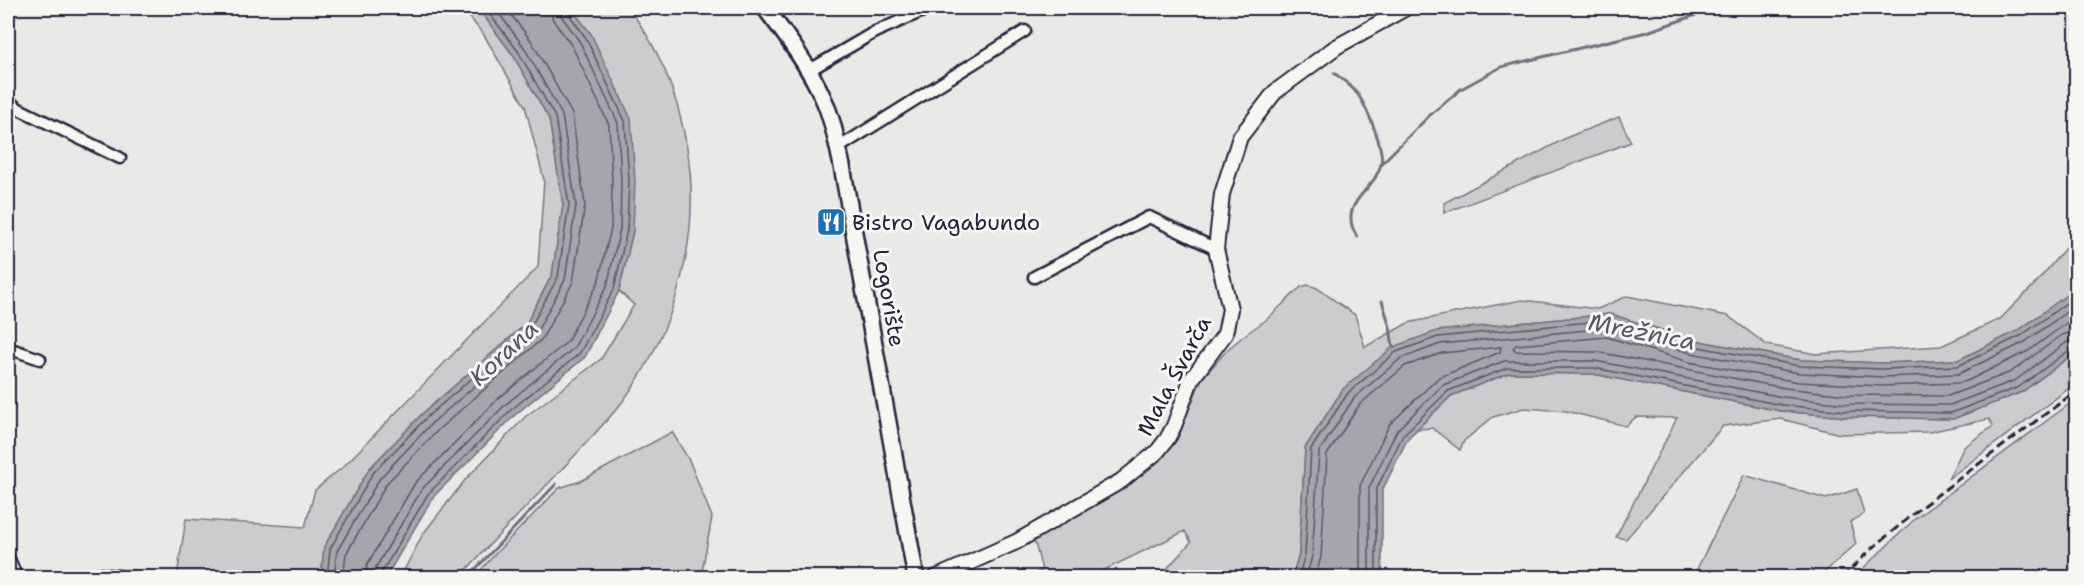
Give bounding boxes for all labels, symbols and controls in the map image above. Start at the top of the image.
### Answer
restaurant icon: Bistro Vagabundo [815,206,847,238]
place label: Bistro Vagabundo [852,208,1040,237]
street label: Logorište [866,247,912,349]
water label: Mrežnica [1586,306,1698,358]
street label: Mala Švarča [1130,311,1218,441]
water label: Korana [463,313,545,393]

